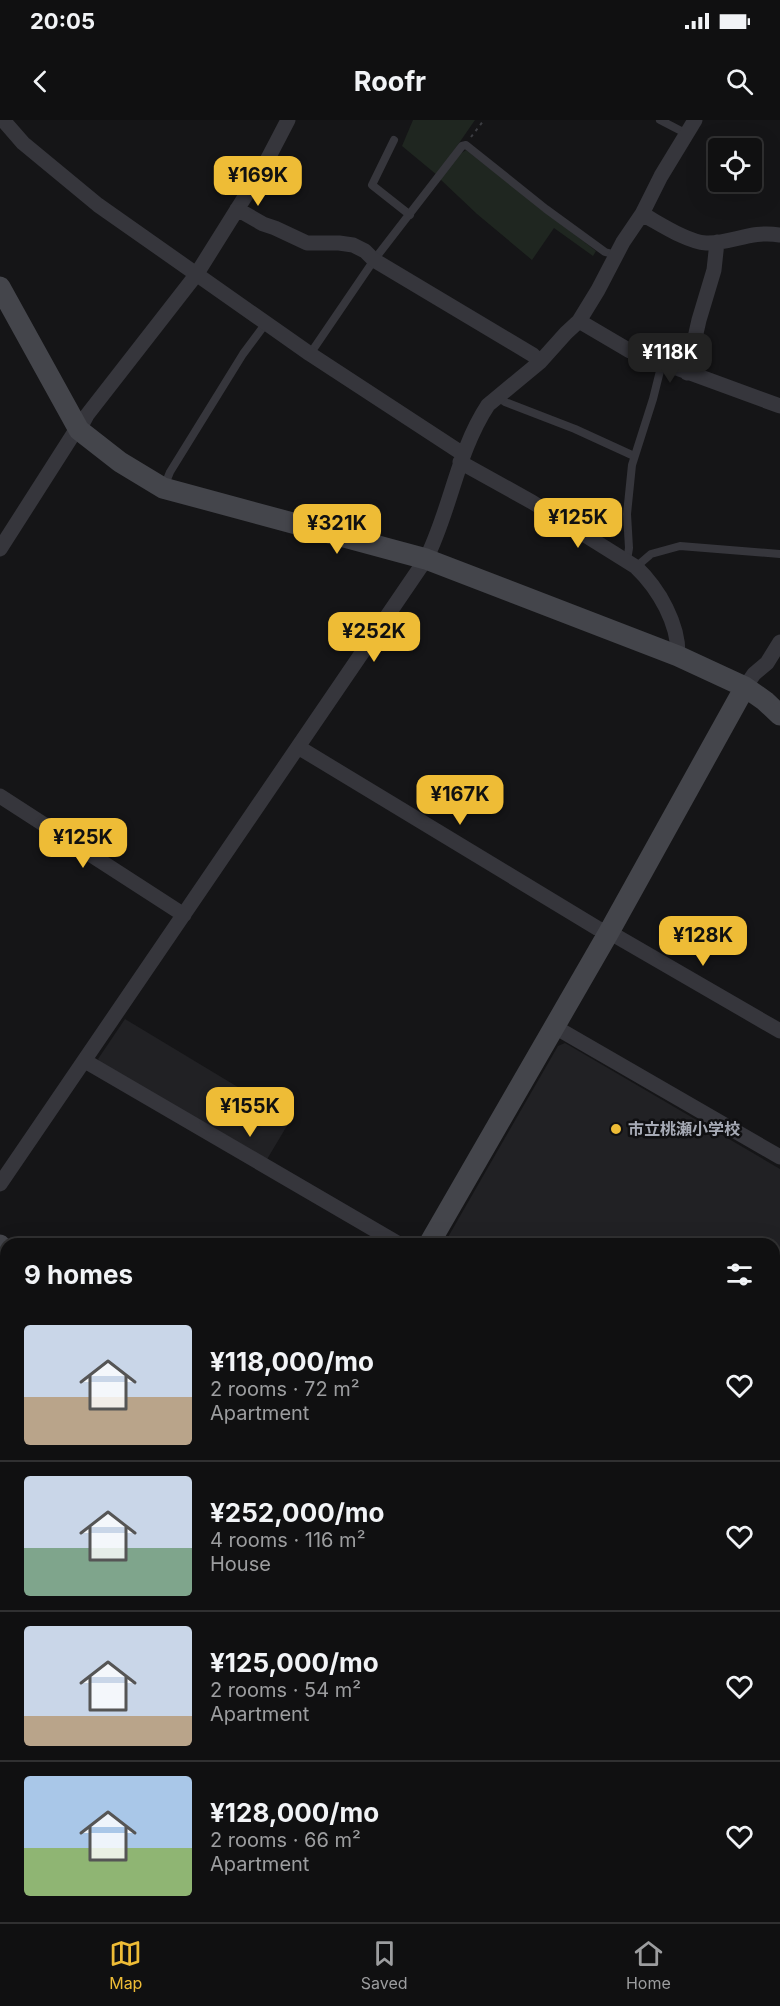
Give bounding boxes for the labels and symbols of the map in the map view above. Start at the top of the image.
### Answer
pin: ¥169K [216,156,300,207]
pin: ¥118K [628,333,712,384]
pin: ¥125K [536,498,620,549]
pin: ¥321K [295,504,379,555]
pin: ¥252K [332,612,416,663]
pin: ¥167K [418,775,502,826]
pin: ¥125K [41,818,125,869]
pin: ¥128K [661,916,745,967]
pin: ¥155K [208,1087,292,1138]
place label: 市立桃瀬小学校 [628,1119,740,1139]
marker: 市立桃瀬小学校 [609,1122,623,1136]

